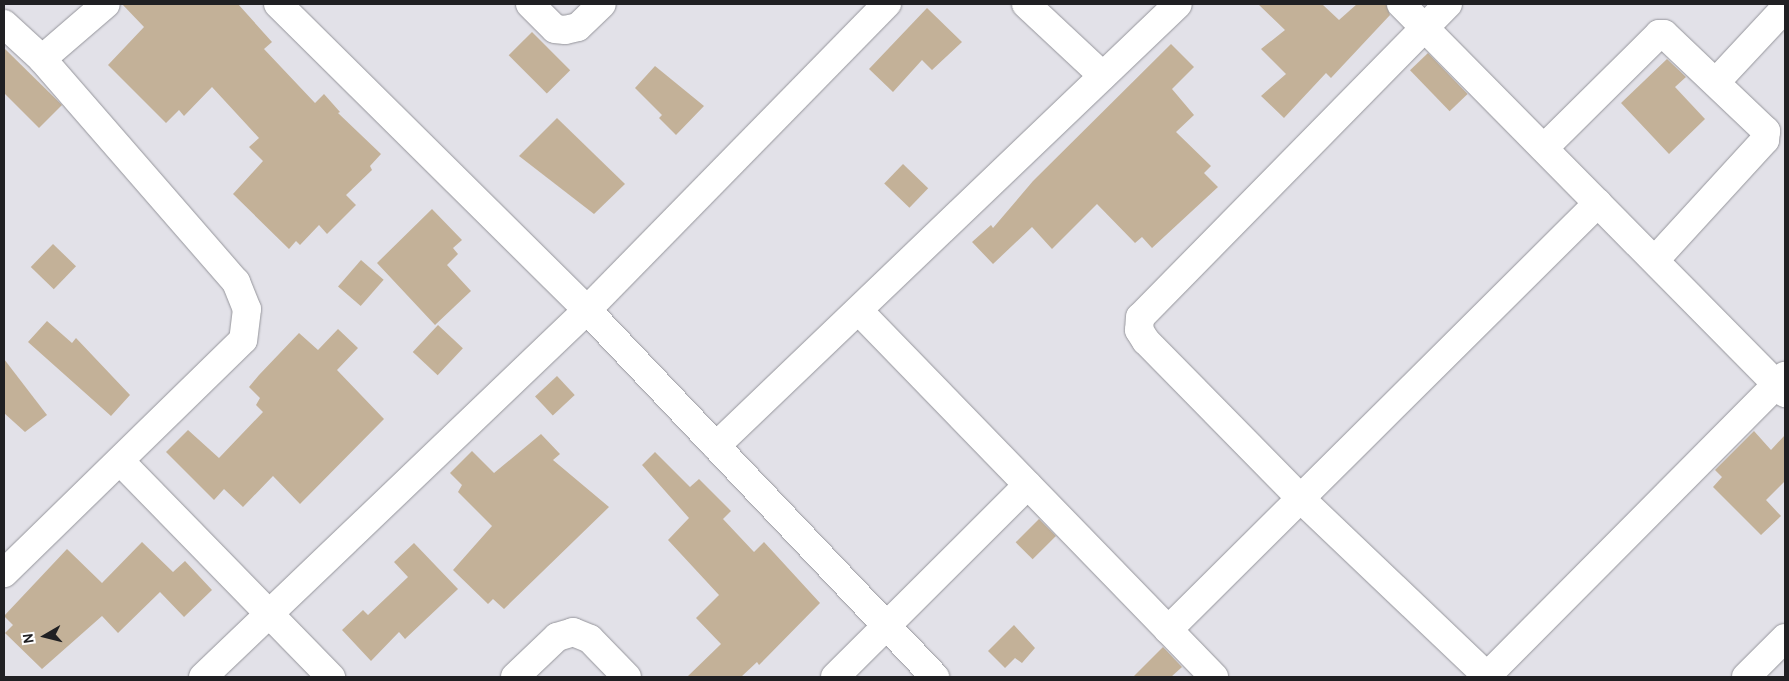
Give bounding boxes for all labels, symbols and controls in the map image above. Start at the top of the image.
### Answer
north arrow [20,611,70,661]
text: N [21,632,39,644]

